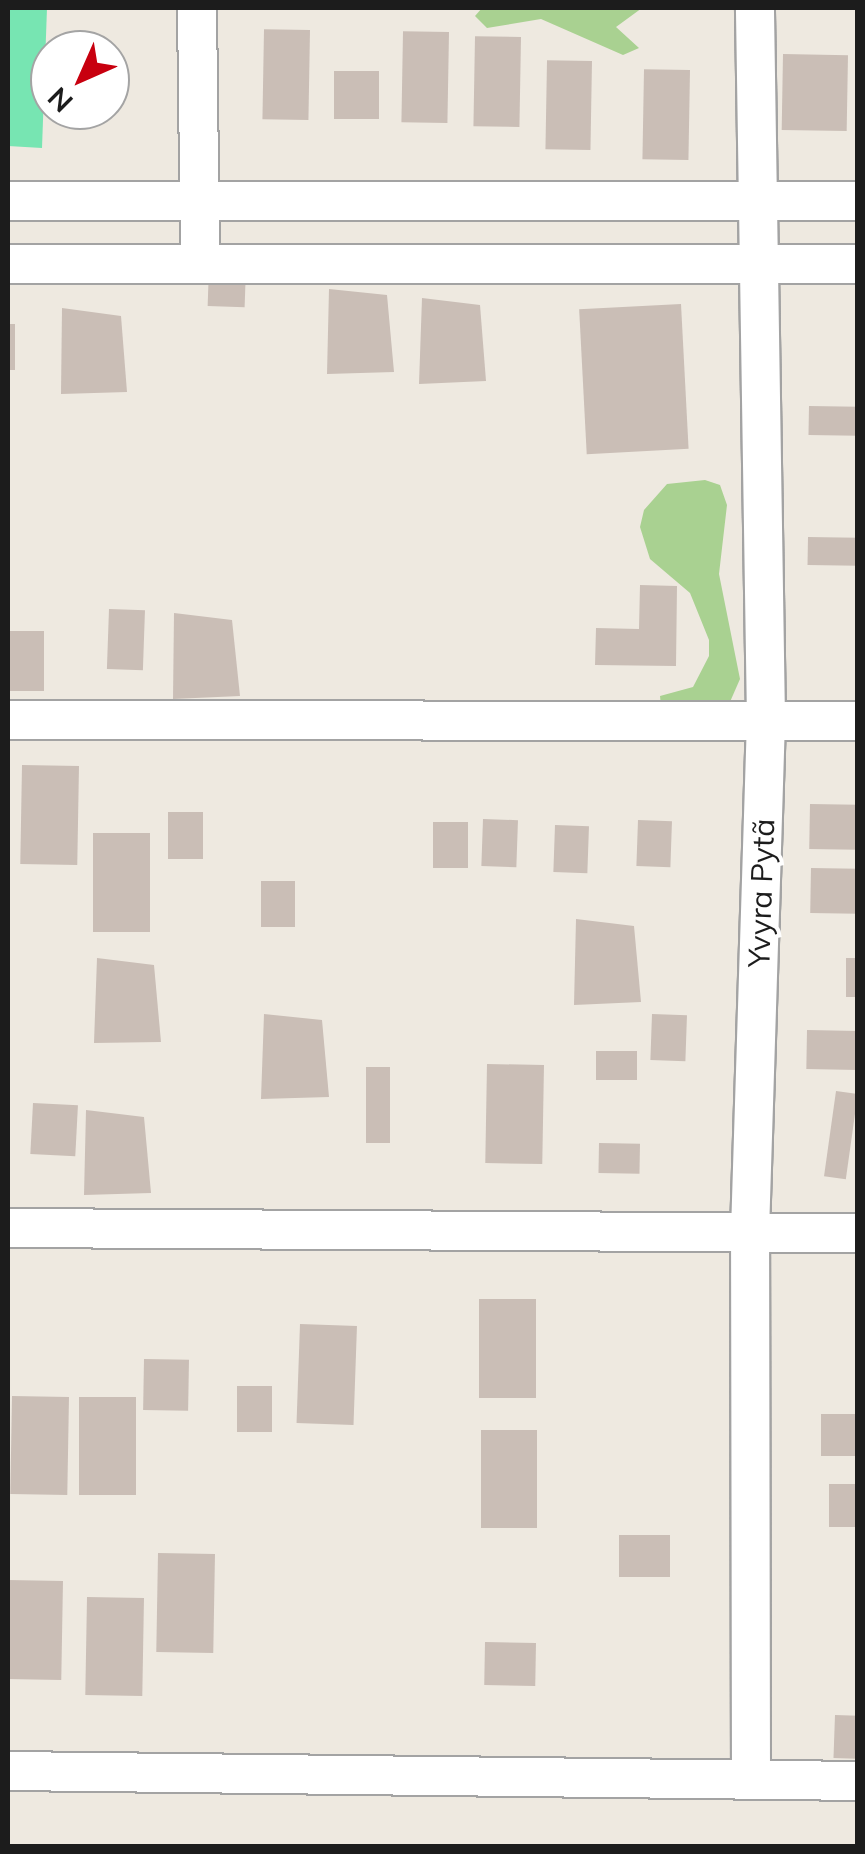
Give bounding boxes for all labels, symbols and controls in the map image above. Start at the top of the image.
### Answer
north arrow [30,30,130,130]
text: N [40,80,80,120]
street label: Yvyra Pytã [740,818,782,968]

